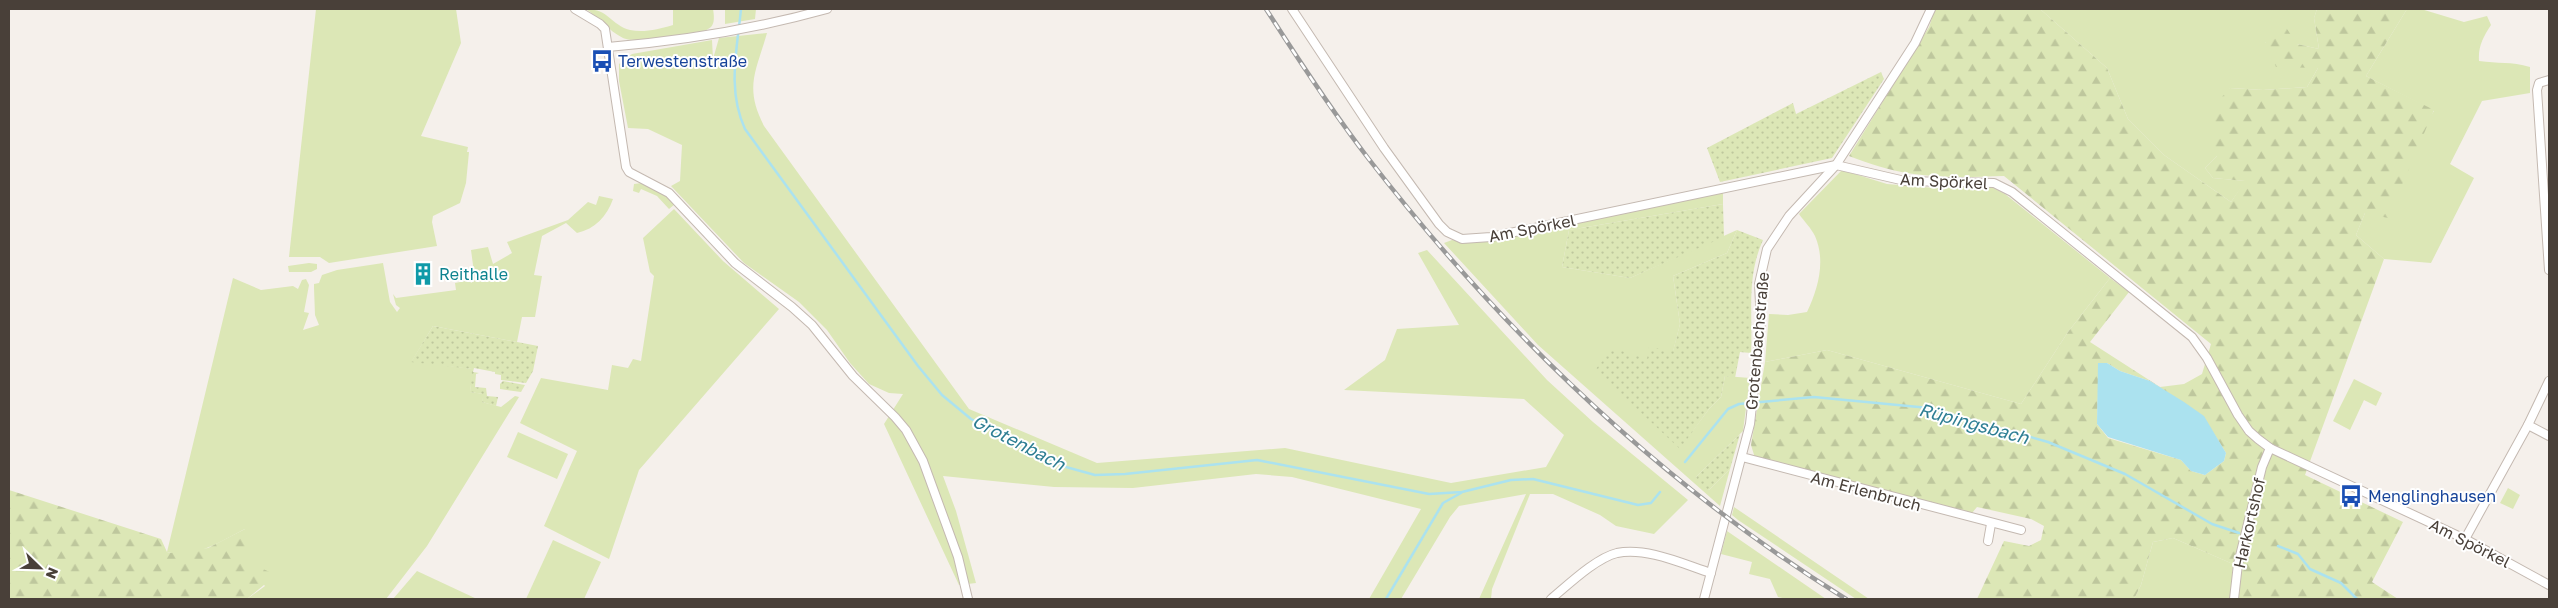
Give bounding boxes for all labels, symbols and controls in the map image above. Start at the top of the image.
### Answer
bus stop icon: Terwestenstraße [589,48,615,74]
place label: Terwestenstraße [618,51,747,71]
street label: Am Spörkel [1900,169,1988,193]
street label: Am Spörkel [1487,210,1577,246]
building icon: Reithalle [410,261,436,287]
place label: Reithalle [439,264,508,284]
street label: Grotenbachstraße [1741,271,1773,411]
water label: Rüpingsbach [1917,398,2032,448]
water label: Grotenbach [969,409,1070,475]
street label: Am Erlenbruch [1809,467,1923,515]
street label: Harkortshof [2229,476,2269,570]
bus stop icon: Menglinghausen [2338,483,2364,509]
place label: Menglinghausen [2368,486,2496,506]
street label: Am Spörkel [2426,514,2514,572]
north arrow [15,543,65,593]
text: N [43,565,62,581]

